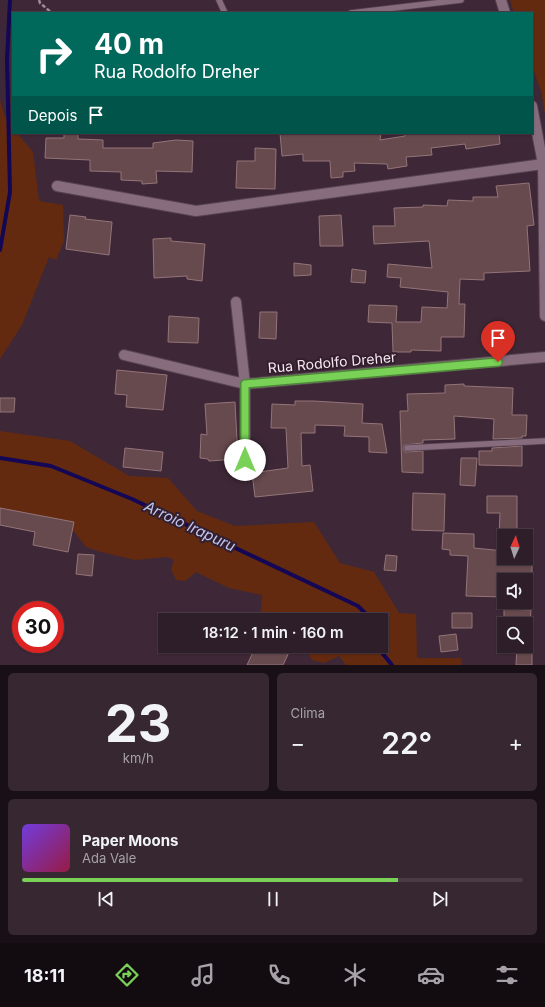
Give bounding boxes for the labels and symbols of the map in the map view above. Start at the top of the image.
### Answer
pin [481,321,515,362]
street label: Rua Rodolfo Dreher [267,348,397,376]
position arrow [224,439,266,481]
water label: Arroio Irapuru [140,496,239,556]
north arrow [497,529,533,565]
speed limit sign: 30 [12,601,64,653]

